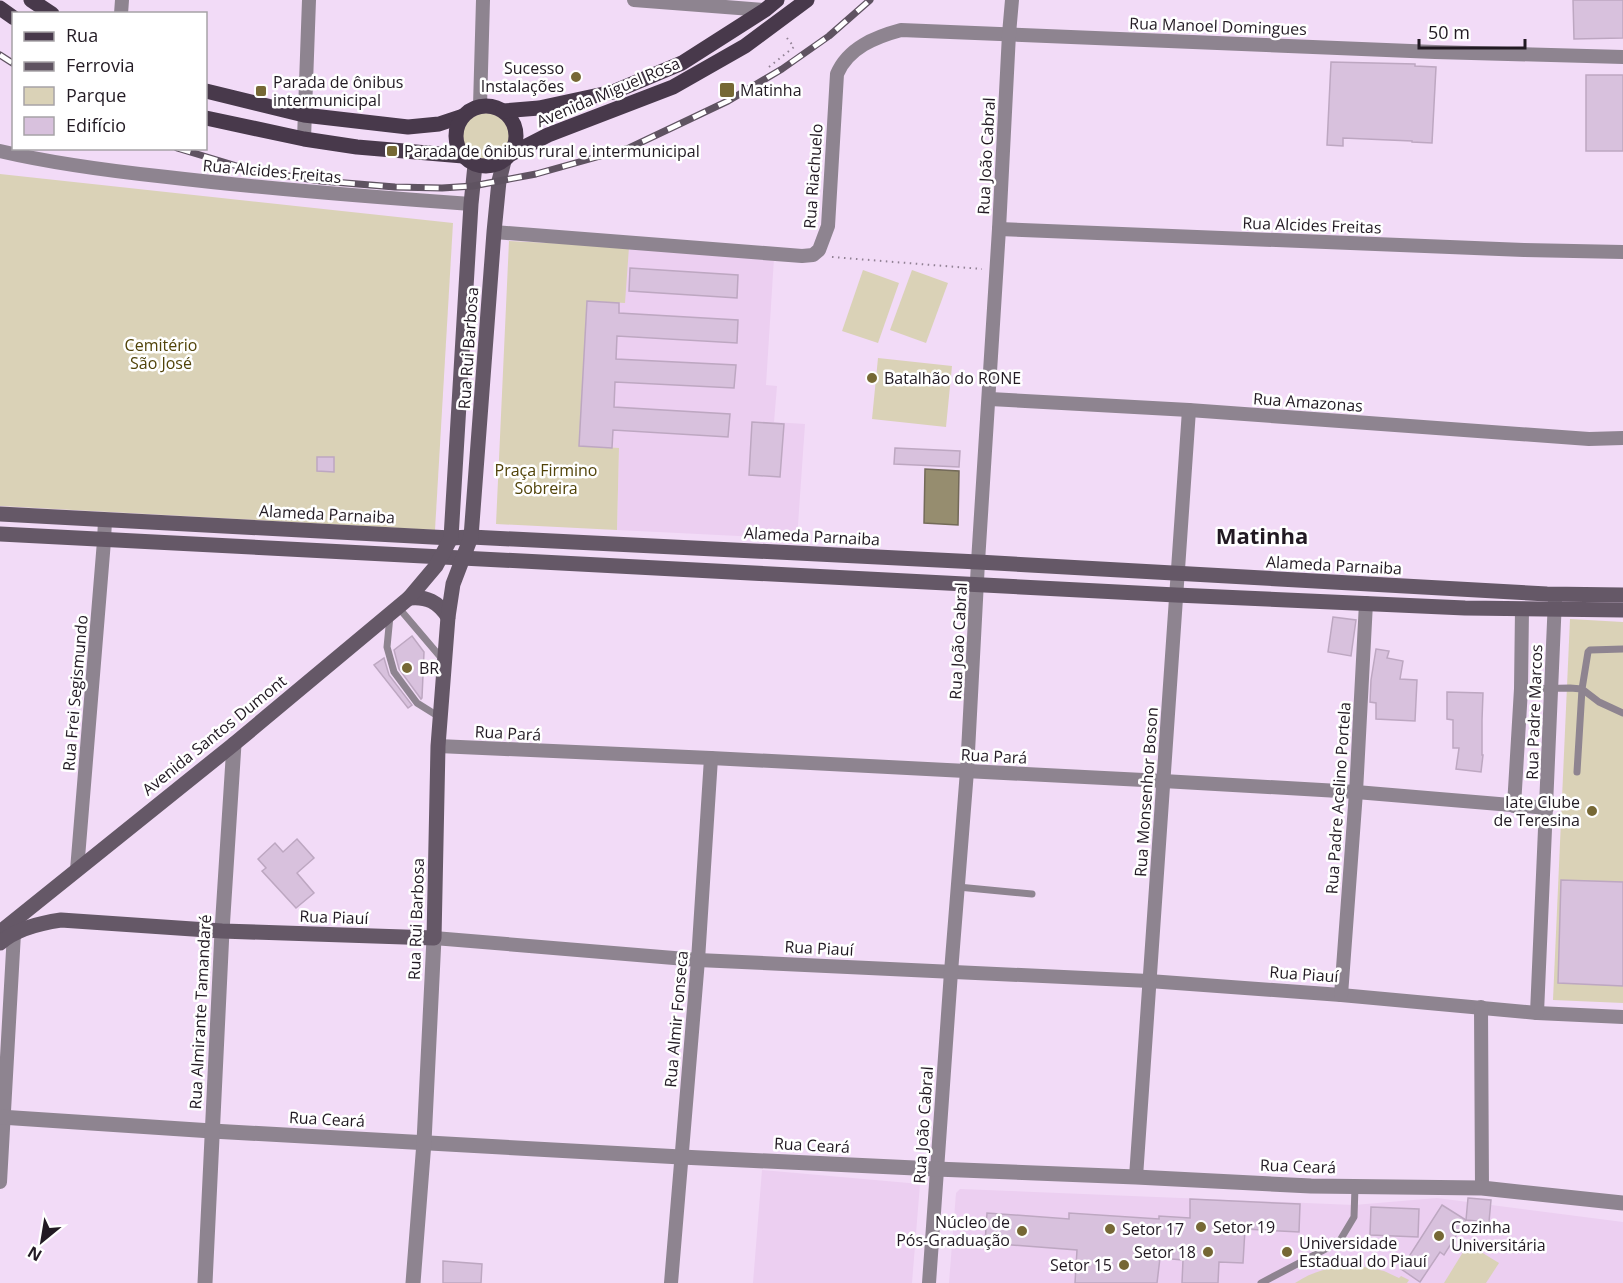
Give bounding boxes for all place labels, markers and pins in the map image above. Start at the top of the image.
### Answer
place label: Sucesso Instalações [481,57,564,97]
marker: Sucesso Instalações [569,70,583,84]
place label: Parada de ônibus intermunicipal [273,71,403,111]
place label: Matinha [740,79,802,101]
marker: Matinha [718,81,736,99]
marker: Parada de ônibus intermunicipal [254,84,268,98]
place label: Parada de ônibus rural e intermunicipal [404,140,700,162]
marker: Parada de ônibus rural e intermunicipal [385,144,399,158]
place label: Batalhão do RONE [884,367,1021,389]
marker: Batalhão do RONE [865,371,879,385]
place label: BR [419,657,439,679]
marker: BR [400,661,414,675]
place label: Iate Clube de Teresina [1493,791,1580,831]
marker: Iate Clube de Teresina [1585,804,1599,818]
place label: Núcleo de Pós-Graduação [896,1211,1010,1251]
place label: Setor 19 [1213,1216,1275,1238]
place label: Cozinha Universitária [1451,1216,1546,1256]
place label: Setor 17 [1122,1218,1184,1240]
marker: Setor 19 [1194,1220,1208,1234]
marker: Setor 17 [1103,1222,1117,1236]
marker: Núcleo de Pós-Graduação [1015,1224,1029,1238]
marker: Cozinha Universitária [1432,1229,1446,1243]
place label: Universidade Estadual do Piauí [1299,1232,1428,1272]
place label: Setor 18 [1134,1241,1196,1263]
marker: Setor 18 [1201,1245,1215,1259]
marker: Universidade Estadual do Piauí [1280,1245,1294,1259]
place label: Setor 15 [1050,1254,1112,1276]
marker: Setor 15 [1117,1258,1131,1272]

